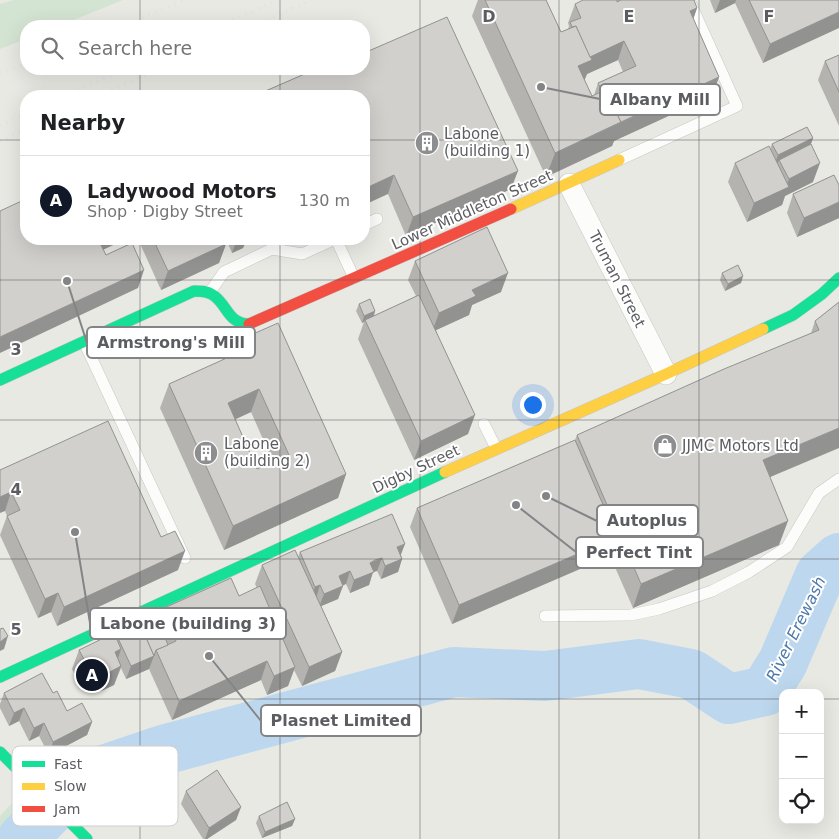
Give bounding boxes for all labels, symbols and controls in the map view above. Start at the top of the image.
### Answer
text: D [482,7,496,26]
text: E [624,7,634,26]
text: F [764,7,774,26]
search box [20,20,370,75]
icon: search [38,34,66,62]
text: Search here [78,37,192,59]
callout: Albany Mill [600,84,720,115]
text: Albany Mill [610,90,710,109]
text: Nearby [40,111,125,135]
place label: Labone (building 1) [444,125,530,160]
building icon: Labone (building 1) [414,130,440,156]
street label: Lower Middleton Street [389,166,555,254]
text: Ladywood Motors [87,180,277,202]
text: A [50,191,62,210]
text: 130 m [299,191,350,210]
text: Shop · Digby Street [87,202,243,221]
street label: Truman Street [584,227,649,331]
callout: Armstrong's Mill [87,327,255,358]
text: Armstrong's Mill [97,333,245,352]
text: 3 [10,340,22,359]
your location [520,392,546,418]
shop icon: JJMC Motors Ltd [652,433,678,459]
place label: Labone (building 2) [224,435,310,470]
place label: JJMC Motors Ltd [681,437,799,455]
building icon: Labone (building 2) [193,440,219,466]
street label: Digby Street [370,441,463,497]
text: 4 [10,480,22,499]
callout: Autoplus [597,505,698,536]
text: Autoplus [607,511,687,530]
callout: Perfect Tint [576,537,703,568]
text: Perfect Tint [586,543,693,562]
water label: River Erewash [762,573,830,685]
callout: Labone (building 3) [90,608,286,639]
text: Labone (building 3) [100,614,276,633]
text: 5 [10,620,22,639]
pin: A [76,656,108,694]
map controls [779,689,824,824]
button: + [779,689,824,734]
callout: Plasnet Limited [261,705,421,736]
text: Plasnet Limited [271,711,411,730]
button: − [779,734,824,779]
legend [12,746,178,826]
text: Fast [54,756,83,772]
text: Slow [54,778,87,794]
button: locate [779,779,824,824]
text: Jam [53,801,80,817]

